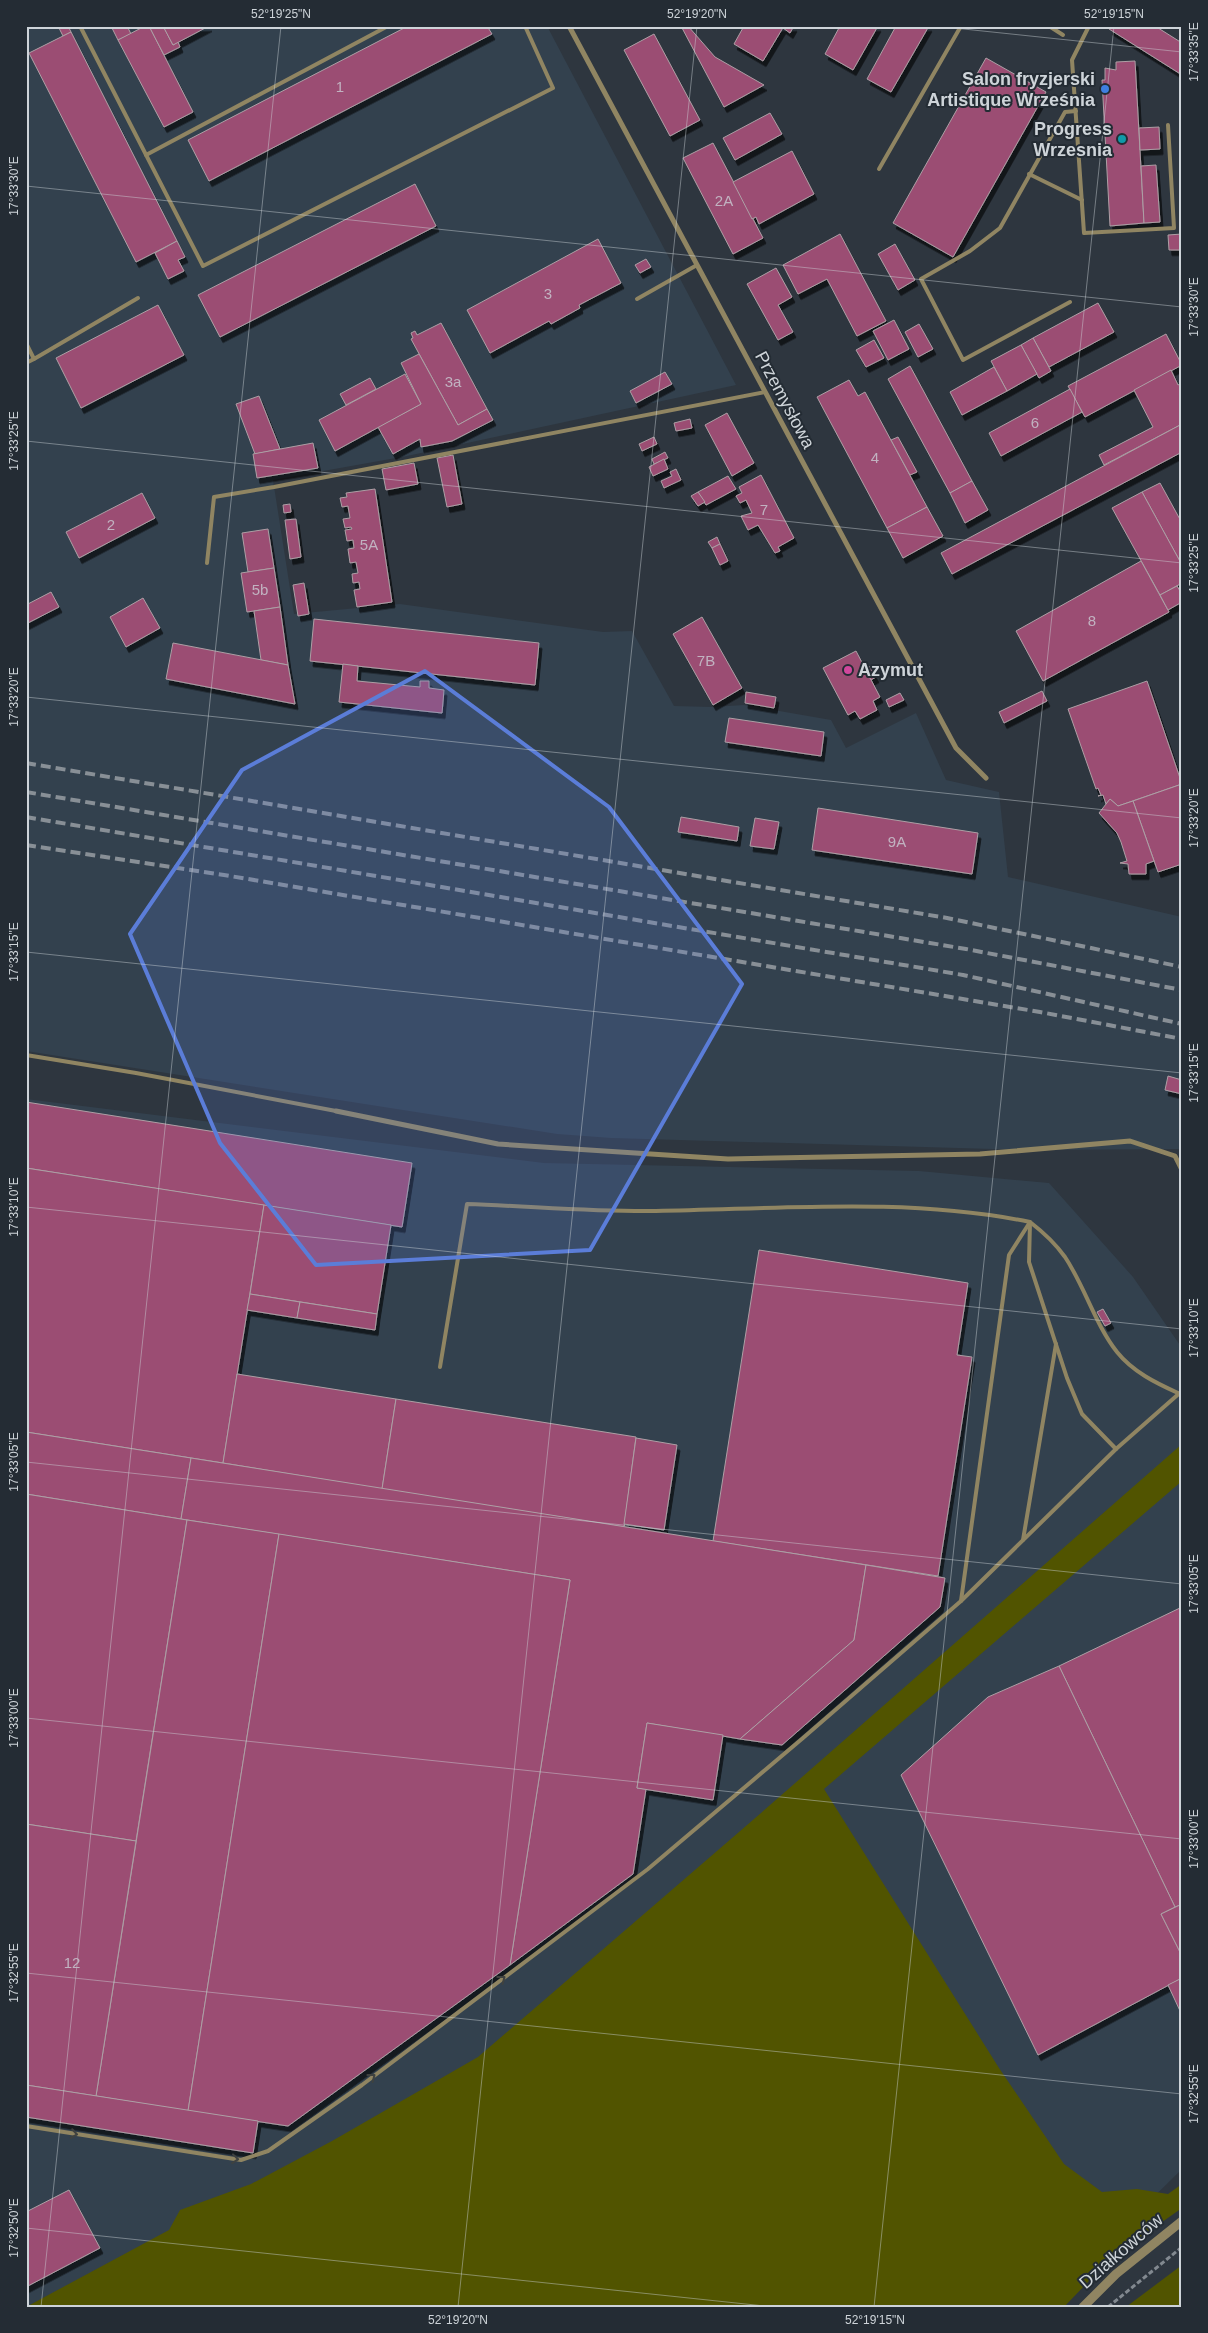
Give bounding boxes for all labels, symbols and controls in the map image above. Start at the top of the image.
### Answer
text: 52°19'25"N [251,7,311,21]
text: 52°19'20"N [667,7,727,21]
text: 52°19'15"N [1084,7,1144,21]
text: 17°33'35"E [1187,22,1201,82]
place label: Salon fryzjerski Artistique Września [927,69,1096,110]
house number: 1 [336,78,344,95]
marker: Salon fryzjerski Artistique Września [1099,83,1111,95]
place label: Progress Wrzesnia [1033,119,1113,160]
marker: Progress Wrzesnia [1116,133,1128,145]
text: 17°33'30"E [7,156,21,216]
house number: 2A [715,192,733,209]
text: 17°33'30"E [1187,277,1201,337]
house number: 3 [544,285,552,302]
street label: Przemysłowa [751,348,819,453]
house number: 3a [445,373,462,390]
text: 17°33'25"E [7,411,21,471]
house number: 6 [1031,414,1039,431]
house number: 4 [871,449,879,466]
house number: 7 [760,501,768,518]
house number: 2 [107,516,115,533]
text: 17°33'25"E [1187,533,1201,593]
house number: 5A [360,536,378,553]
house number: 5b [252,581,268,598]
house number: 8 [1088,612,1096,629]
house number: 7B [697,652,715,669]
place label: Azymut [858,660,923,680]
marker: Azymut [842,664,854,676]
text: 17°33'20"E [7,667,21,727]
text: 17°33'20"E [1187,788,1201,848]
house number: 9A [888,833,906,850]
text: 17°33'15"E [7,922,21,982]
text: 17°33'15"E [1187,1043,1201,1103]
text: 17°33'10"E [7,1177,21,1237]
text: 17°33'10"E [1187,1298,1201,1358]
text: 17°33'05"E [7,1432,21,1492]
text: 17°33'05"E [1187,1554,1201,1614]
text: 17°33'00"E [7,1688,21,1748]
text: 17°33'00"E [1187,1809,1201,1869]
text: 17°32'55"E [7,1943,21,2003]
house number: 12 [64,1954,80,1971]
one-way arrow [496,1976,506,1985]
text: 17°32'55"E [1187,2064,1201,2124]
one-way arrow [366,2074,376,2083]
one-way arrow [70,2128,79,2138]
one-way arrow [231,2153,239,2164]
text: 17°32'50"E [7,2198,21,2258]
street label: Działkowców [1075,2209,1168,2293]
text: 52°19'20"N [428,2313,488,2327]
text: 52°19'15"N [845,2313,905,2327]

